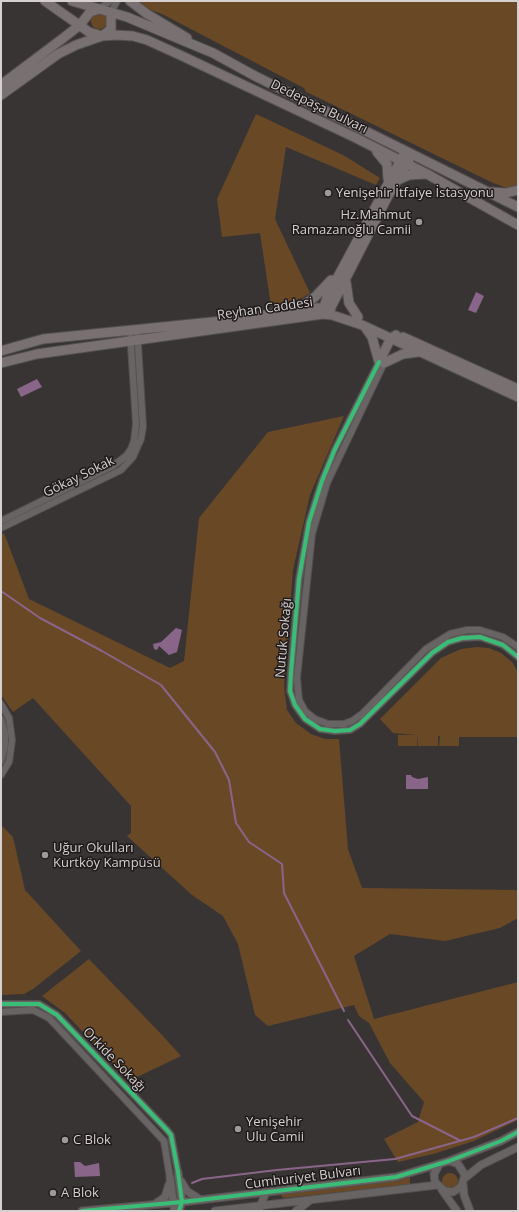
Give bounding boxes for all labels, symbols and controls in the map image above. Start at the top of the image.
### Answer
street label: Dedepaşa Bulvarı [268,77,370,137]
place label: Yenişehir İtfaiye İstasyonu [336,185,494,201]
marker: Yenişehir İtfaiye İstasyonu [323,188,333,198]
place label: Hz.Mahmut Ramazanoğlu Camii [292,207,411,238]
marker: Hz.Mahmut Ramazanoğlu Camii [414,217,424,227]
street label: Reyhan Caddesi [216,295,314,323]
street label: Gökay Sokak [41,453,117,501]
street label: Nutuk Sokağı [273,598,295,678]
place label: Uğur Okulları Kurtköy Kampüsü [53,840,161,871]
marker: Uğur Okulları Kurtköy Kampüsü [40,850,50,860]
street label: Orkide Sokağı [79,1025,149,1095]
place label: Yenişehir Ulu Camii [246,1114,304,1145]
marker: Yenişehir Ulu Camii [233,1124,243,1134]
place label: C Blok [73,1132,111,1148]
marker: C Blok [60,1135,70,1145]
street label: Cumhuriyet Bulvarı [244,1163,362,1193]
place label: A Blok [61,1185,99,1201]
marker: A Blok [48,1188,58,1198]

